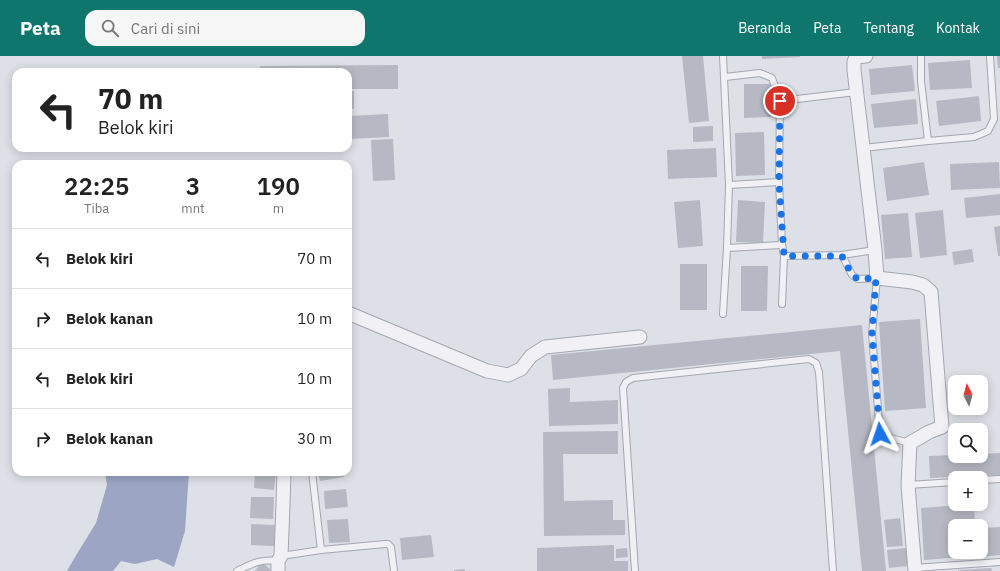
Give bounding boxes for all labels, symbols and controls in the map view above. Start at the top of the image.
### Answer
search box [85,10,365,46]
text: Peta [20,16,61,40]
icon: search [99,17,121,39]
text: Cari di sini [131,19,200,38]
text: Beranda [738,19,791,37]
text: Peta [813,19,841,37]
text: Tentang [863,19,914,37]
text: Kontak [936,19,980,37]
text: 70 m [98,80,163,117]
icon: left [32,84,84,136]
pin [763,84,797,118]
icon: arrive [769,90,791,112]
text: Belok kiri [98,116,173,139]
text: 22:25 [64,170,129,202]
text: 3 [186,170,200,202]
text: 190 [257,170,300,202]
text: Tiba [84,200,109,217]
text: mnt [181,200,205,217]
text: m [273,200,284,217]
icon: left [32,248,54,270]
text: Belok kiri [66,249,133,268]
text: 70 m [297,249,332,268]
icon: right [32,308,54,330]
text: Belok kanan [66,309,153,328]
text: 10 m [297,309,332,328]
icon: left [32,368,54,390]
text: Belok kiri [66,369,133,388]
text: 10 m [297,369,332,388]
north arrow [948,375,988,415]
map controls [948,375,988,559]
position arrow [859,413,901,455]
button: search [948,423,988,463]
icon: right [32,428,54,450]
text: Belok kanan [66,429,153,448]
text: 30 m [297,429,332,448]
button: + [948,471,988,511]
button: − [948,519,988,559]

